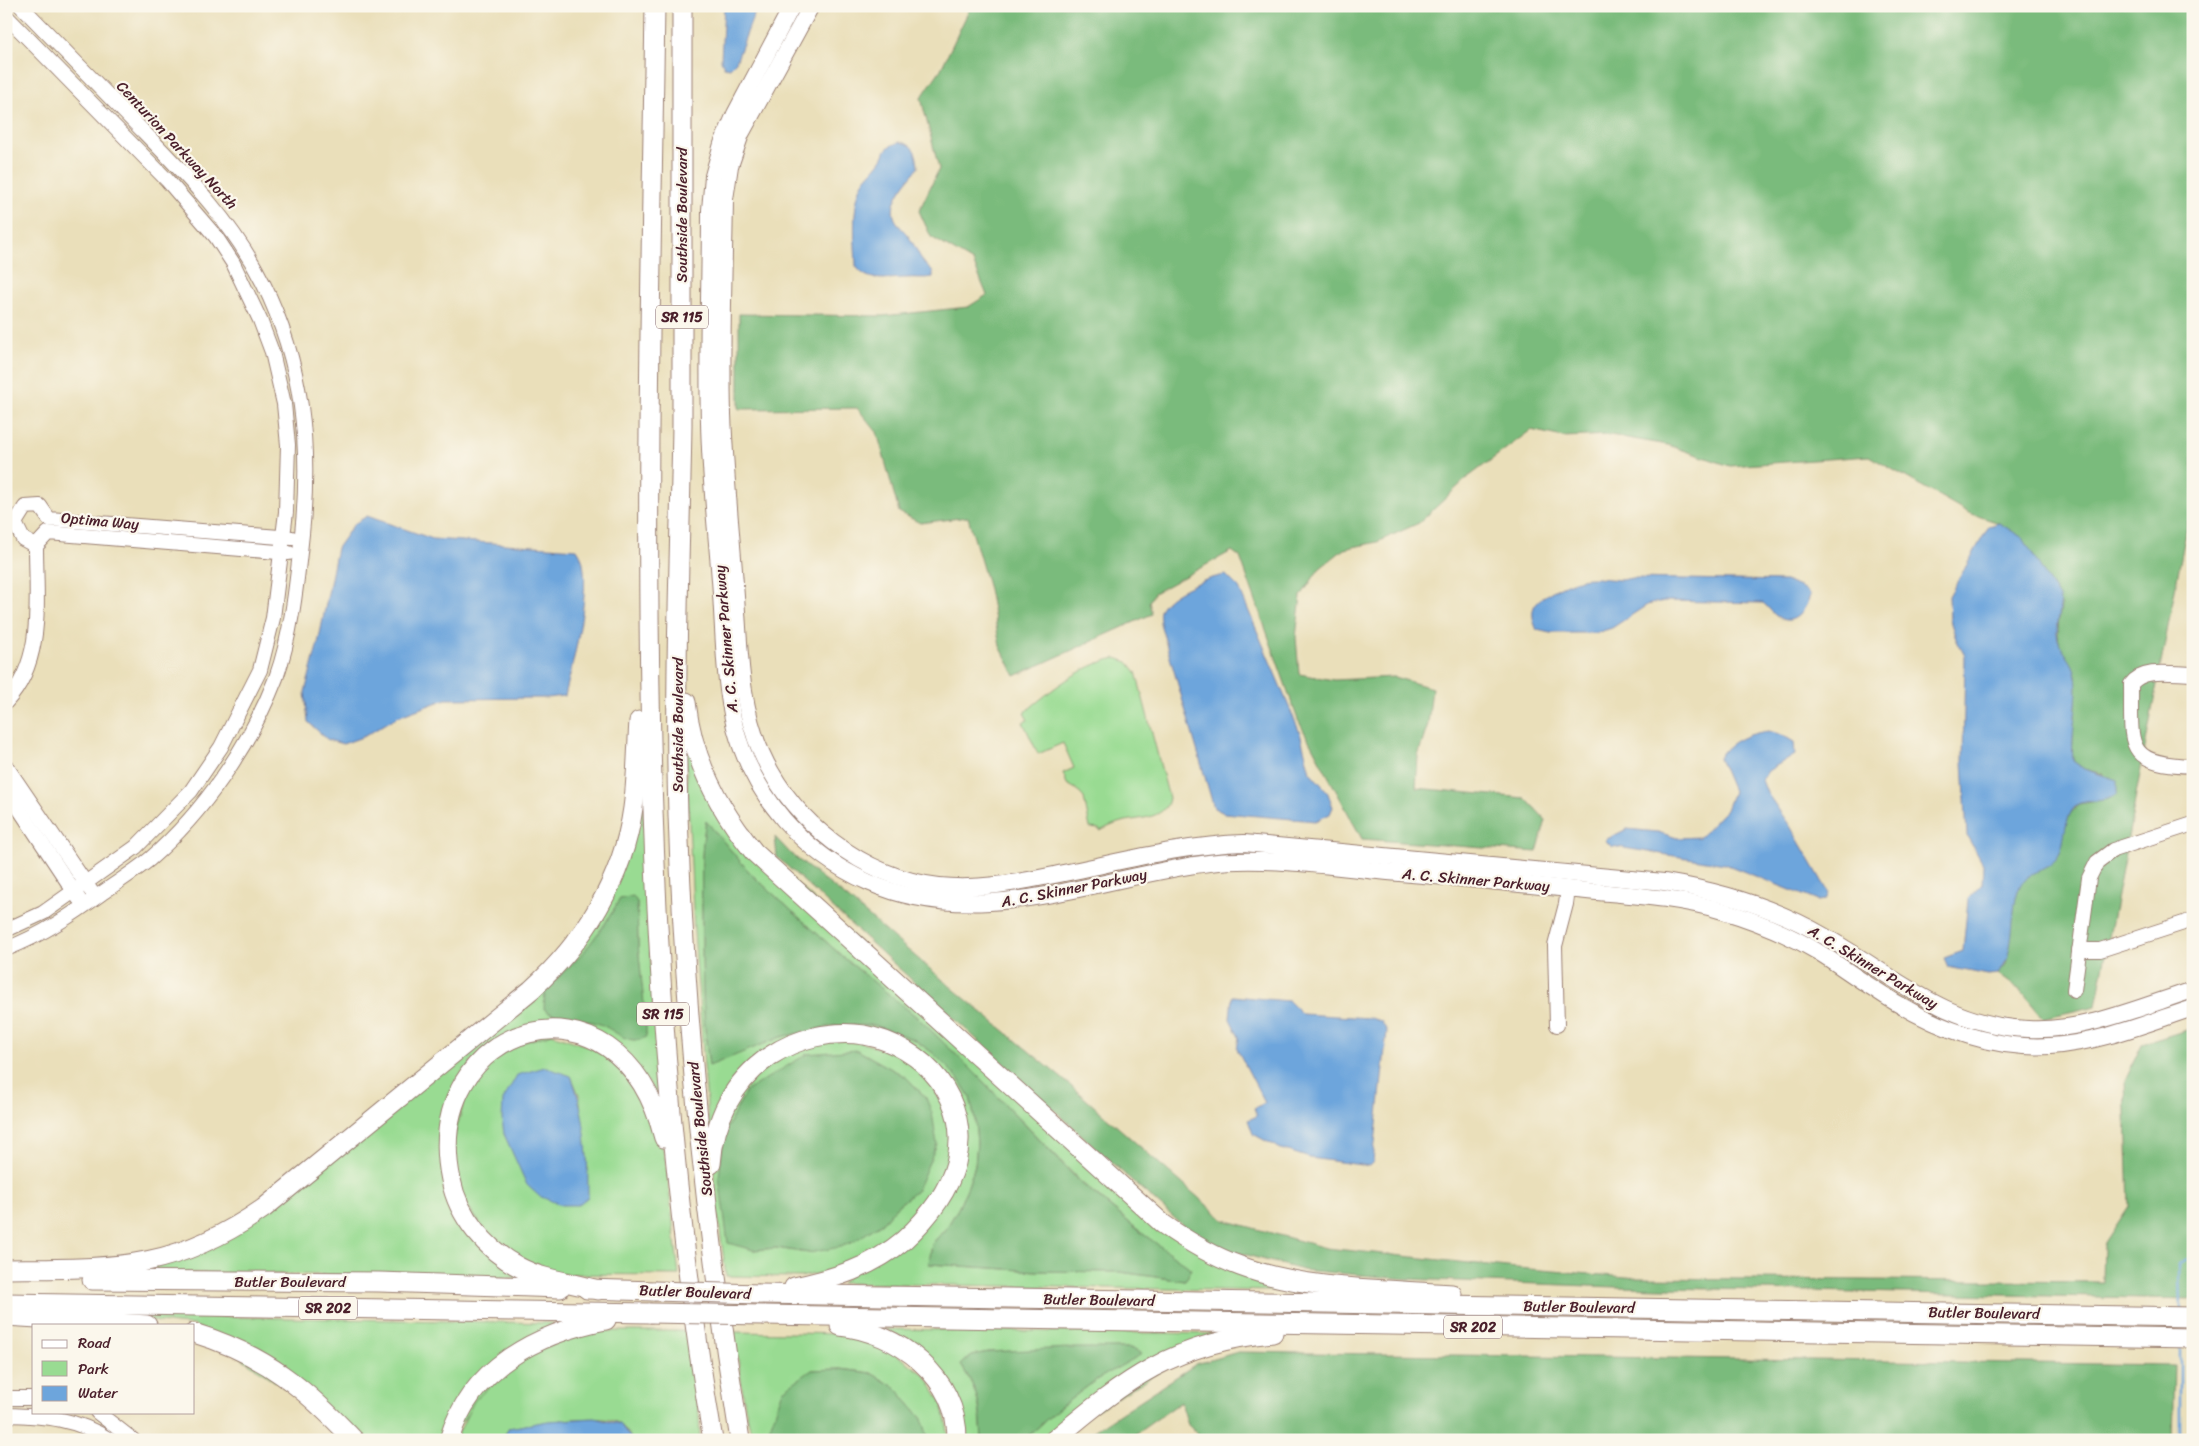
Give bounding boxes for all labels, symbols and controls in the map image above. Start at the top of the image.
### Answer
street label: Centurion Parkway North [110,74,244,216]
street label: Southside Boulevard [669,146,695,282]
road number: SR 115 [656,306,708,328]
street label: Optima Way [60,505,140,537]
street label: A. C. Skinner Parkway [707,564,745,715]
street label: Southside Boulevard [665,656,691,792]
street label: A. C. Skinner Parkway [998,861,1149,915]
street label: A. C. Skinner Parkway [1400,861,1551,899]
street label: A. C. Skinner Parkway [1802,917,1943,1016]
road number: SR 115 [637,1002,689,1026]
street label: Southside Boulevard [680,1059,720,1197]
street label: Butler Boulevard [234,1269,347,1295]
street label: Butler Boulevard [639,1277,752,1307]
street label: Butler Boulevard [1043,1286,1156,1314]
street label: Butler Boulevard [1523,1293,1636,1321]
road number: SR 202 [299,1296,357,1320]
street label: Butler Boulevard [1928,1299,2041,1327]
road number: SR 202 [1444,1315,1502,1338]
legend [32,1324,195,1414]
text: Road [78,1330,111,1356]
text: Park [78,1356,109,1382]
text: Water [78,1380,118,1406]

